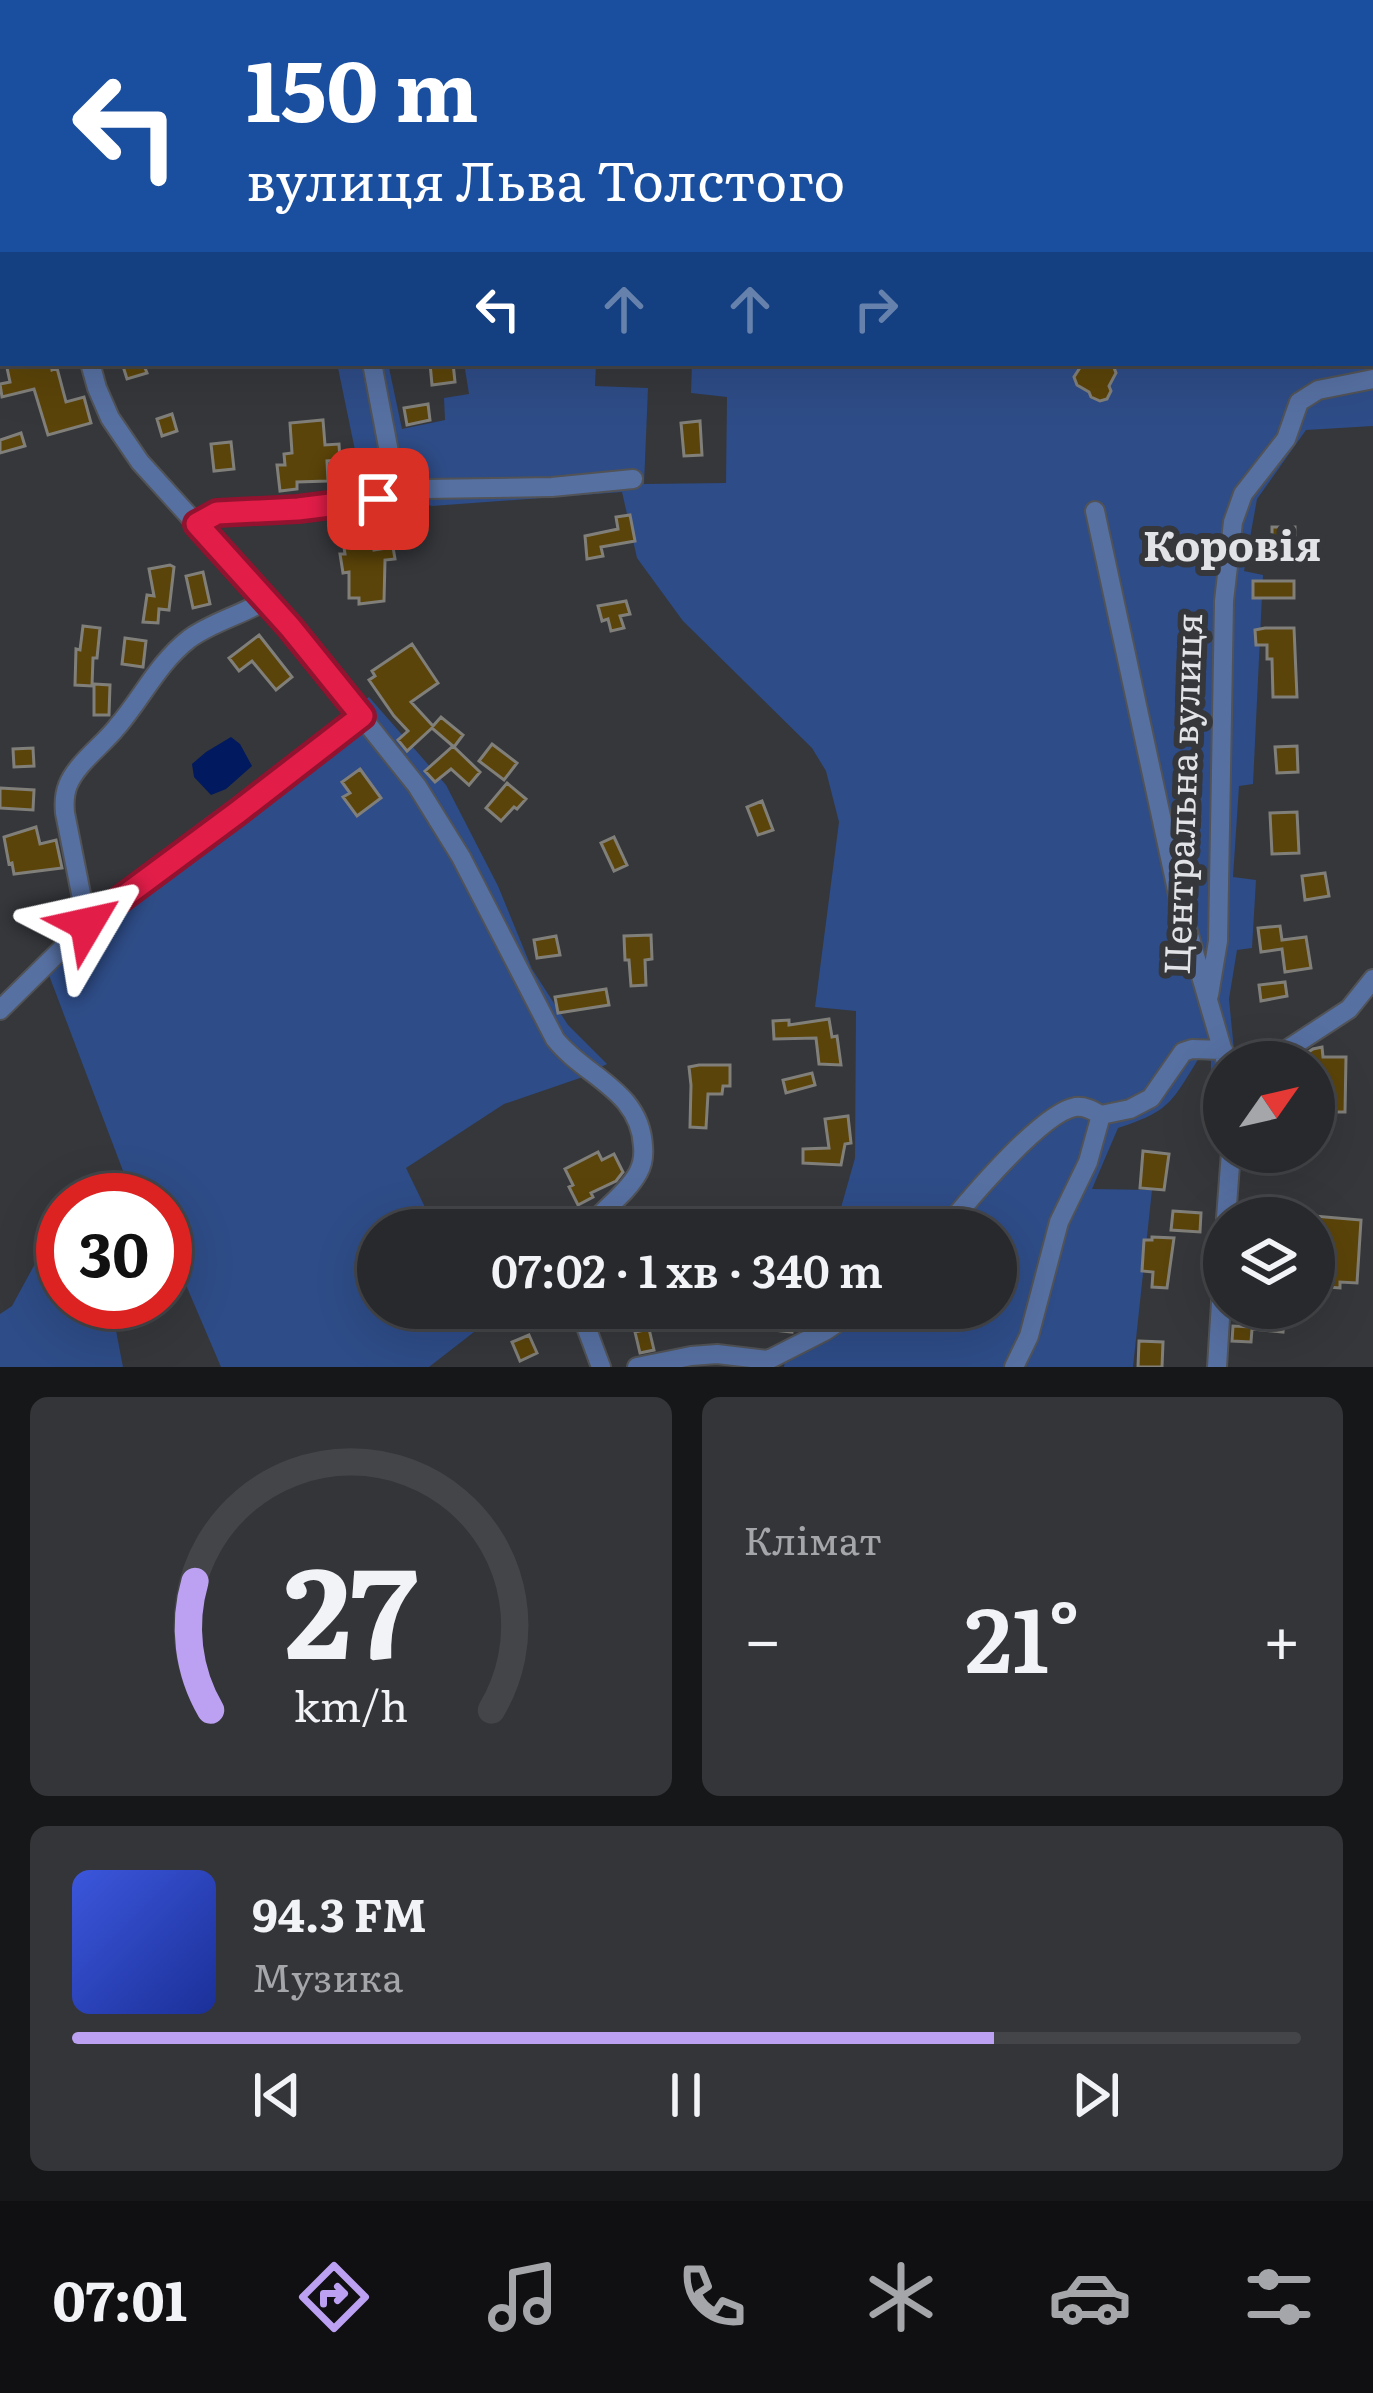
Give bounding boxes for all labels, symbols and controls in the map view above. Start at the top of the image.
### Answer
text: 150 m [246,23,479,148]
icon: left [48,48,204,204]
text: вулиця Льва Толстого [246,137,845,218]
icon: left [465,276,531,342]
icon: ahead [591,276,657,342]
icon: ahead [717,276,783,342]
icon: right [843,276,909,342]
pin [327,448,429,550]
icon: arrive [345,466,411,532]
district label: Коровія [1143,512,1321,574]
street label: Центральна вулиця [1148,612,1213,976]
position arrow [24,861,150,987]
north arrow [1203,1041,1335,1173]
map controls [1203,1041,1335,1329]
speed limit sign: 30 [36,1173,192,1329]
button: layers [1203,1197,1335,1329]
text: 07:02 · 1 хв · 340 m [491,1235,883,1302]
text: Клімат [744,1509,882,1567]
text: 27 [284,1512,418,1697]
text: 21° [965,1567,1080,1701]
text: − [744,1586,782,1684]
text: + [1263,1586,1301,1684]
text: km/h [294,1671,408,1734]
text: 94.3 FM [252,1879,427,1946]
text: Музика [252,1946,403,2004]
icon: previous [244,2062,310,2128]
icon: pause [653,2062,719,2128]
icon: next [1063,2062,1129,2128]
icon: directions [292,2255,376,2339]
icon: music [481,2255,565,2339]
icon: phone [670,2255,754,2339]
icon: climate [859,2255,943,2339]
icon: car [1048,2255,1132,2339]
icon: filters [1237,2255,1321,2339]
text: 07:01 [52,2257,187,2338]

